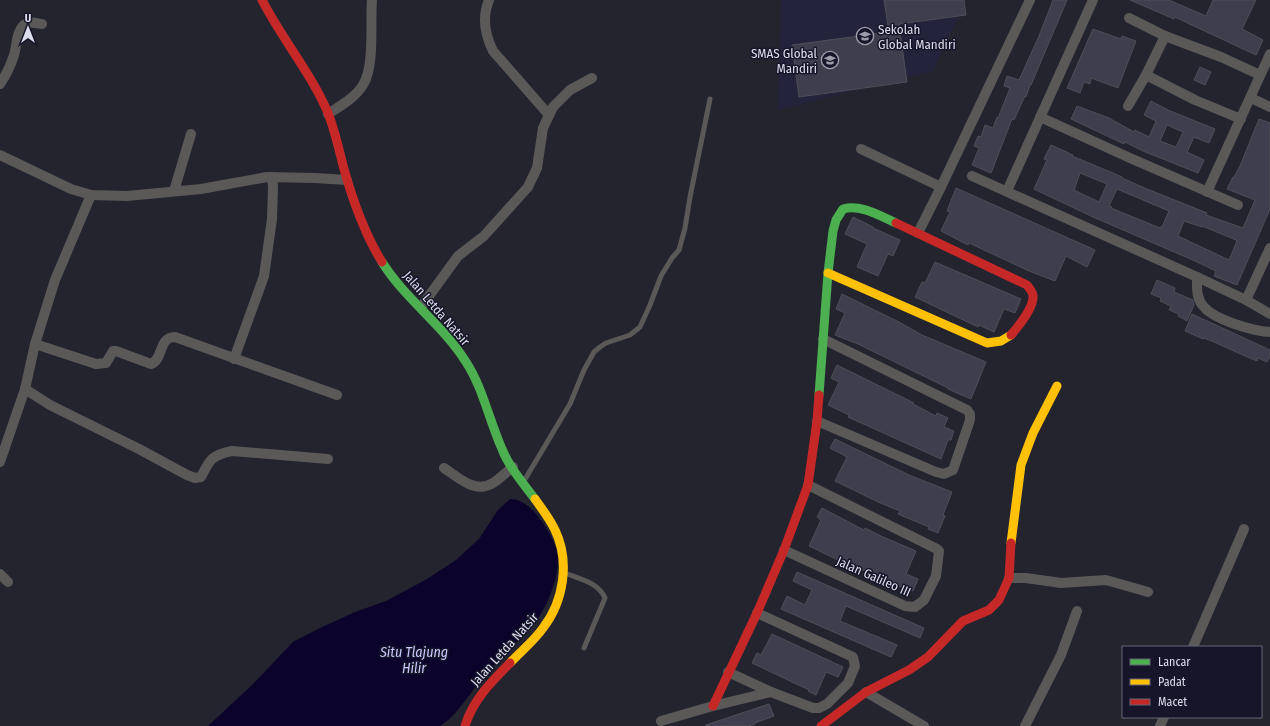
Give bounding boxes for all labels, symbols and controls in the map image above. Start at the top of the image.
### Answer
north arrow [8,8,48,48]
text: U [25,12,31,25]
place label: Sekolah Global Mandiri [878,22,956,52]
school or university icon: Sekolah Global Mandiri [855,26,875,46]
place label: SMAS Global Mandiri [751,46,818,76]
school or university icon: SMAS Global Mandiri [820,50,840,70]
street label: Jalan Letda Natsir [400,268,473,349]
street label: Jalan Galileo III [834,553,913,600]
street label: Jalan Letda Natsir [467,609,542,689]
water label: Situ Tlajung Hilir [379,644,448,677]
legend [1122,646,1262,718]
text: Lancar [1158,655,1191,669]
text: Padat [1158,675,1186,689]
text: Macet [1158,695,1187,709]

